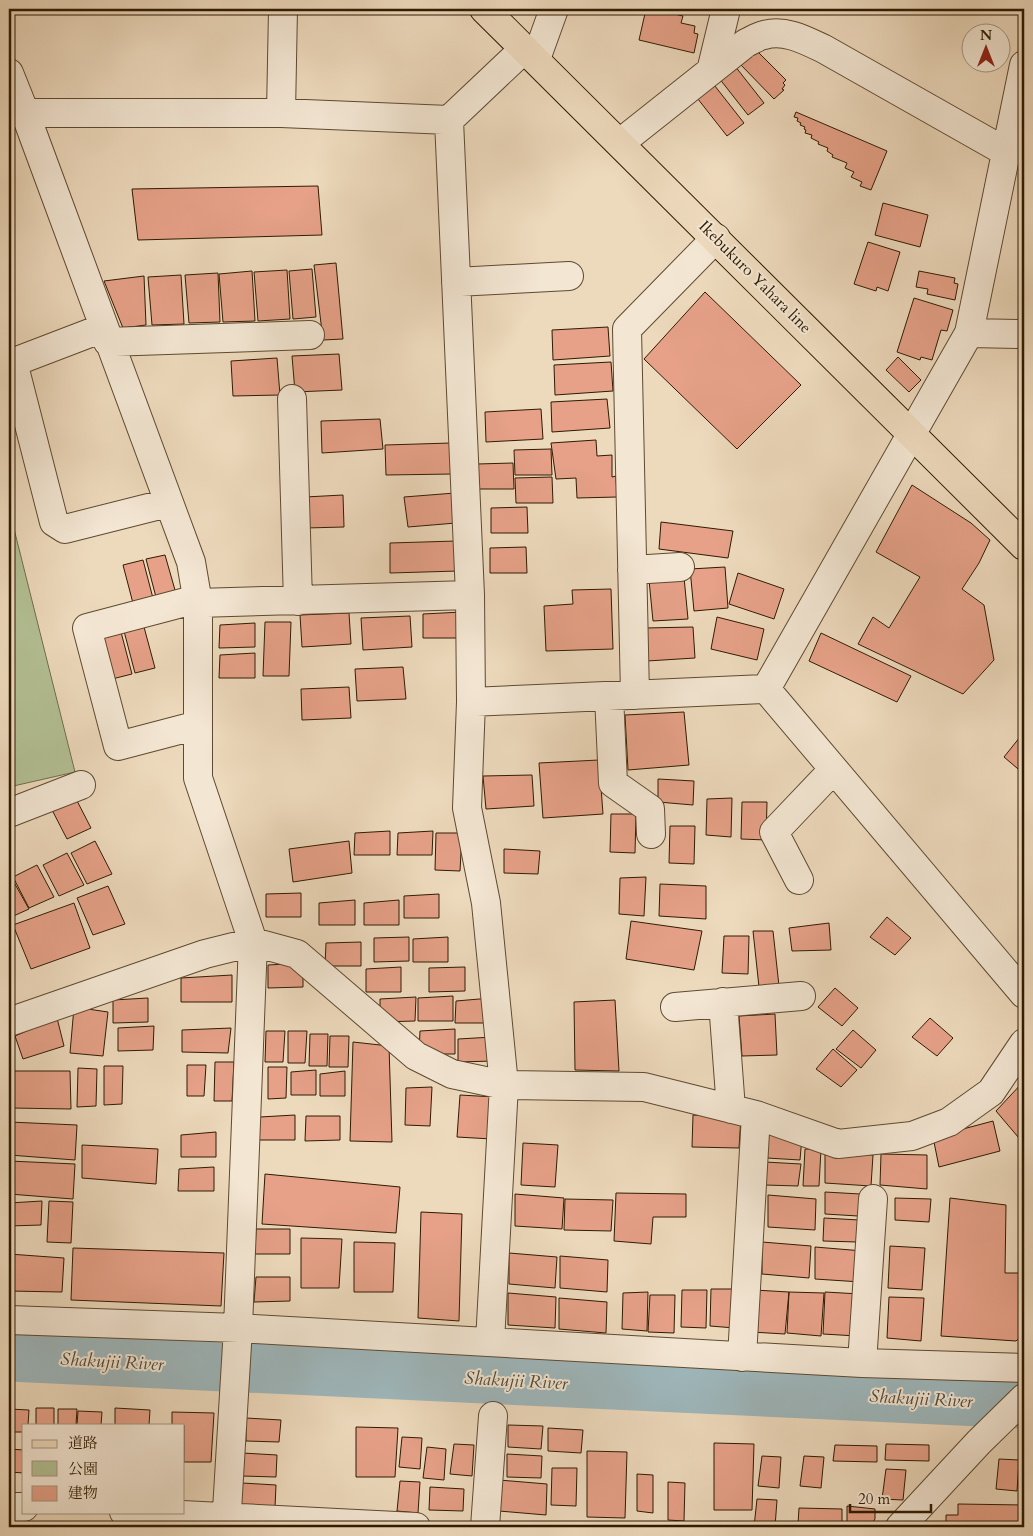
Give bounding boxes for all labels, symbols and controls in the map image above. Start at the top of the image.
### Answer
north arrow [960,22,1010,72]
text: N [980,26,992,45]
street label: Ikebukuro Yahara line [694,216,816,338]
water label: Shakujii River [60,1347,165,1377]
water label: Shakujii River [464,1366,569,1396]
water label: Shakujii River [869,1384,974,1414]
legend [22,1424,185,1514]
text: 道路 [68,1433,98,1453]
text: 公園 [68,1459,98,1479]
scale bar [850,1481,932,1513]
text: 建物 [68,1483,98,1503]
text: 20 m [858,1489,890,1509]

